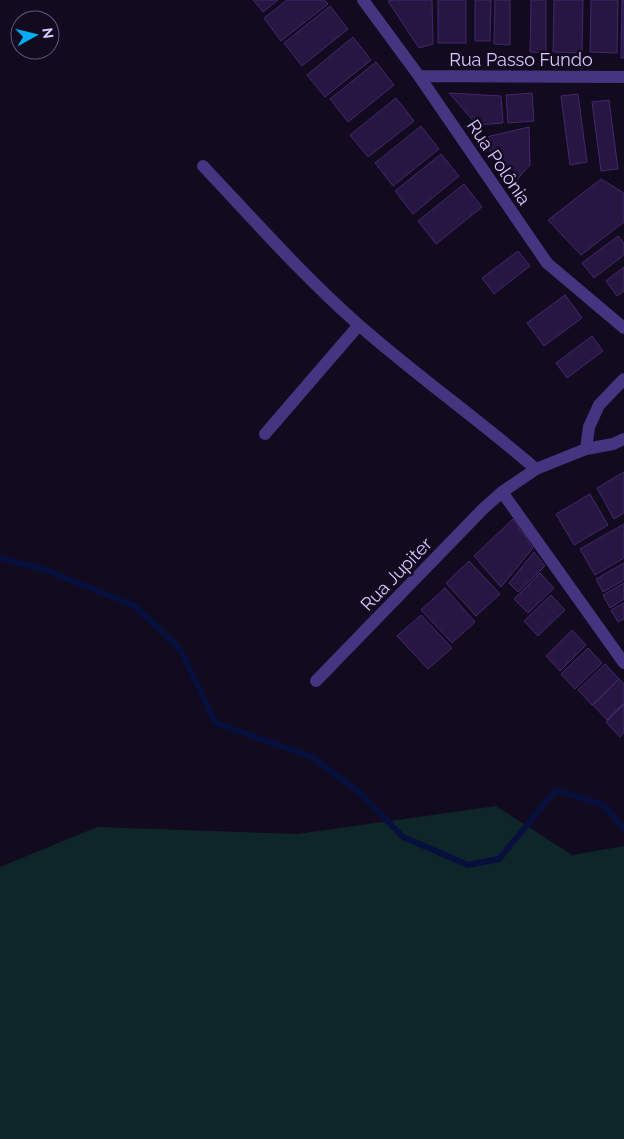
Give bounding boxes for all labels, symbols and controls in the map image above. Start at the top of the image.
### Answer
north arrow [10,10,60,60]
text: N [39,27,57,40]
street label: Rua Passo Fundo [449,49,593,70]
street label: Rua Polônia [463,115,535,209]
street label: Rua Jupiter [356,533,436,615]

